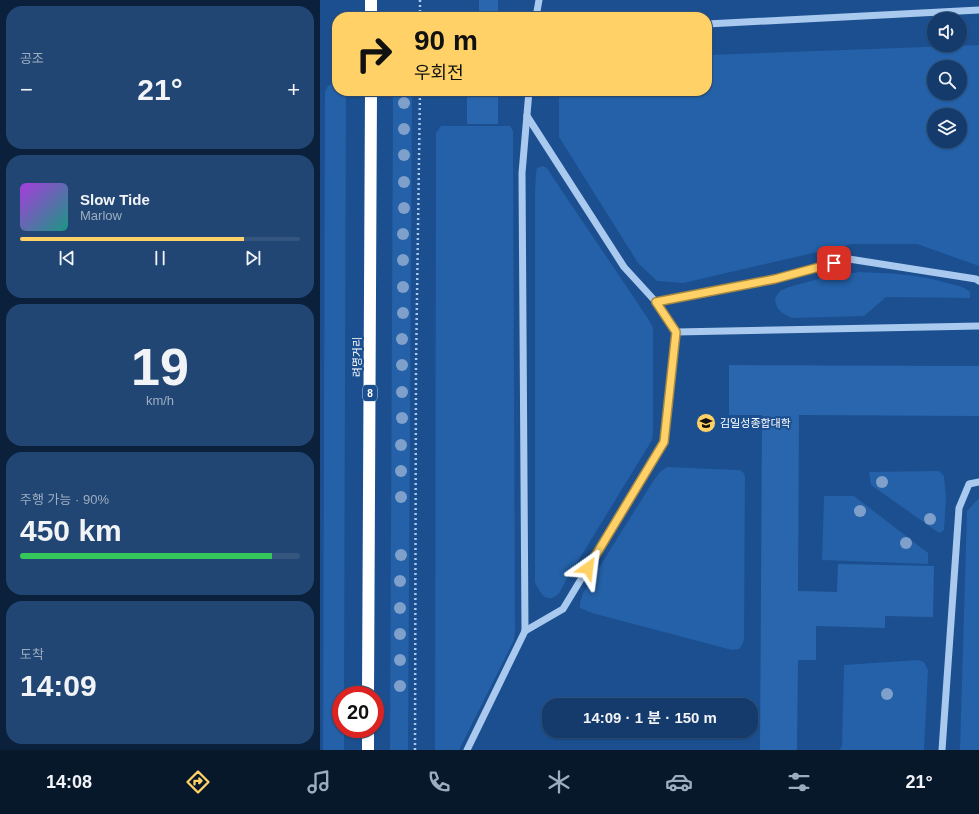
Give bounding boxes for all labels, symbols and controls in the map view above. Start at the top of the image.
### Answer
map controls [927,12,967,148]
button: sound [927,12,967,52]
text: 90 m [414,25,478,56]
icon: right [348,28,400,80]
text: 공조 [20,51,44,66]
button: search [927,60,967,100]
text: 우회전 [414,63,464,83]
text: 21° [137,73,183,106]
text: − [20,77,33,102]
text: + [287,77,300,102]
button: layers [927,108,967,148]
text: Slow Tide [80,191,150,208]
text: Marlow [80,208,122,223]
pin [817,246,851,280]
icon: previous [56,247,78,269]
icon: pause [149,247,171,269]
icon: next [242,247,264,269]
icon: arrive [823,252,845,274]
street label: 려명거리 [351,337,363,377]
text: 19 [131,338,189,396]
road number: 8 [363,385,377,401]
text: km/h [146,393,174,408]
school or university icon: 김일성종합대학 [695,412,717,434]
place label: 김일성종합대학 [720,417,791,429]
text: 주행 가능 · 90% [20,492,109,507]
text: 450 km [20,514,122,547]
position arrow [567,547,609,589]
text: 도착 [20,647,44,662]
text: 14:09 [20,669,97,702]
speed limit sign: 20 [332,686,384,738]
text: 14:09 · 1 분 · 150 m [583,709,717,726]
icon: directions [184,768,212,796]
icon: music [305,768,333,796]
icon: phone [425,768,453,796]
icon: climate [545,768,573,796]
icon: car [665,768,693,796]
icon: filters [785,768,813,796]
text: 14:08 [46,772,92,792]
text: 21° [906,772,933,792]

